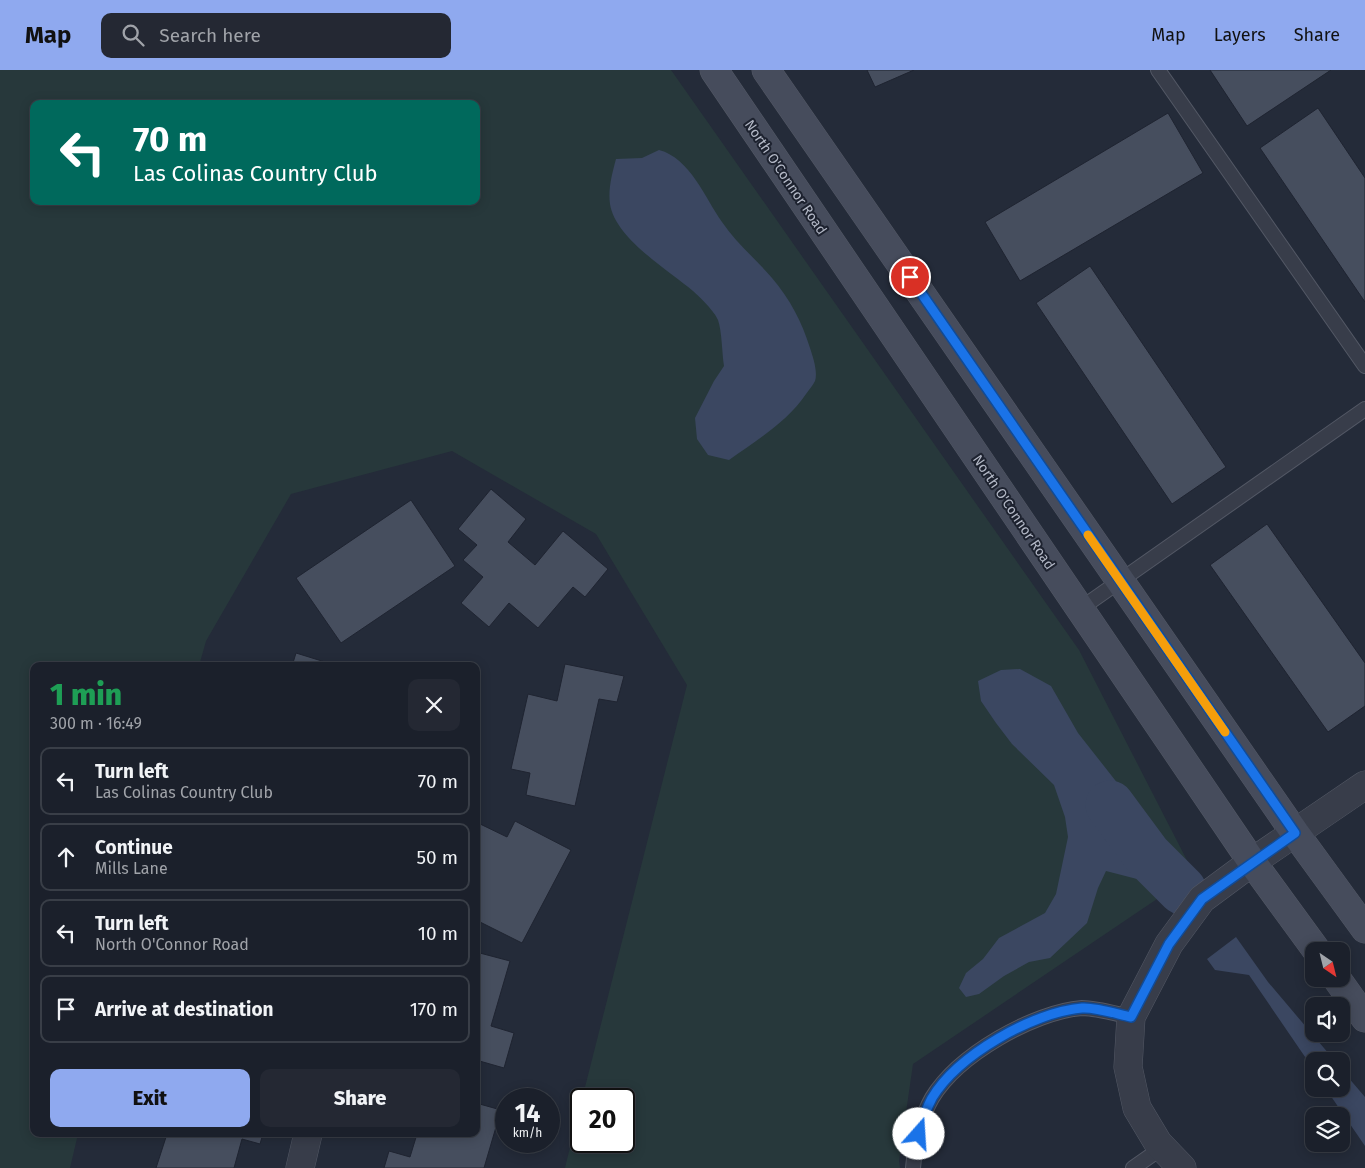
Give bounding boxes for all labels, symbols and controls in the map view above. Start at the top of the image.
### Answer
search box [101,13,451,58]
text: Map [25,21,71,49]
icon: search [119,21,147,49]
text: Search here [159,24,261,47]
text: Map [1151,24,1186,46]
text: Layers [1214,24,1266,46]
text: Share [1294,24,1340,46]
street label: North O'Connor Road [741,117,830,238]
text: 70 m [133,118,207,160]
icon: left [50,120,115,185]
text: Las Colinas Country Club [133,160,378,187]
pin [889,256,931,298]
icon: arrive [896,263,924,291]
street label: North O'Connor Road [969,452,1058,573]
text: 1 min [50,677,122,713]
button: close [408,679,460,731]
text: 300 m · 16:49 [50,714,142,733]
text: Turn left [95,760,169,783]
icon: left [52,767,80,795]
text: 70 m [418,770,458,793]
text: Las Colinas Country Club [95,783,273,802]
text: Continue [95,836,173,859]
icon: ahead [52,843,80,871]
text: 50 m [417,846,458,869]
text: Mills Lane [95,859,168,878]
text: Turn left [95,912,169,935]
icon: left [52,919,80,947]
text: 10 m [418,922,458,945]
text: North O'Connor Road [95,935,249,954]
north arrow [1305,942,1350,988]
map controls [1305,942,1350,1152]
icon: arrive [52,995,80,1023]
button: sound [1305,997,1350,1042]
text: Arrive at destination [95,998,274,1021]
text: 170 m [410,998,458,1021]
button: search [1305,1052,1350,1097]
button: Exit [50,1069,250,1127]
button: Share [260,1069,460,1127]
speed limit sign: 20 [570,1088,635,1153]
text: 14 [515,1099,540,1129]
position arrow [892,1107,944,1159]
button: layers [1305,1107,1350,1152]
text: km/h [513,1126,542,1140]

